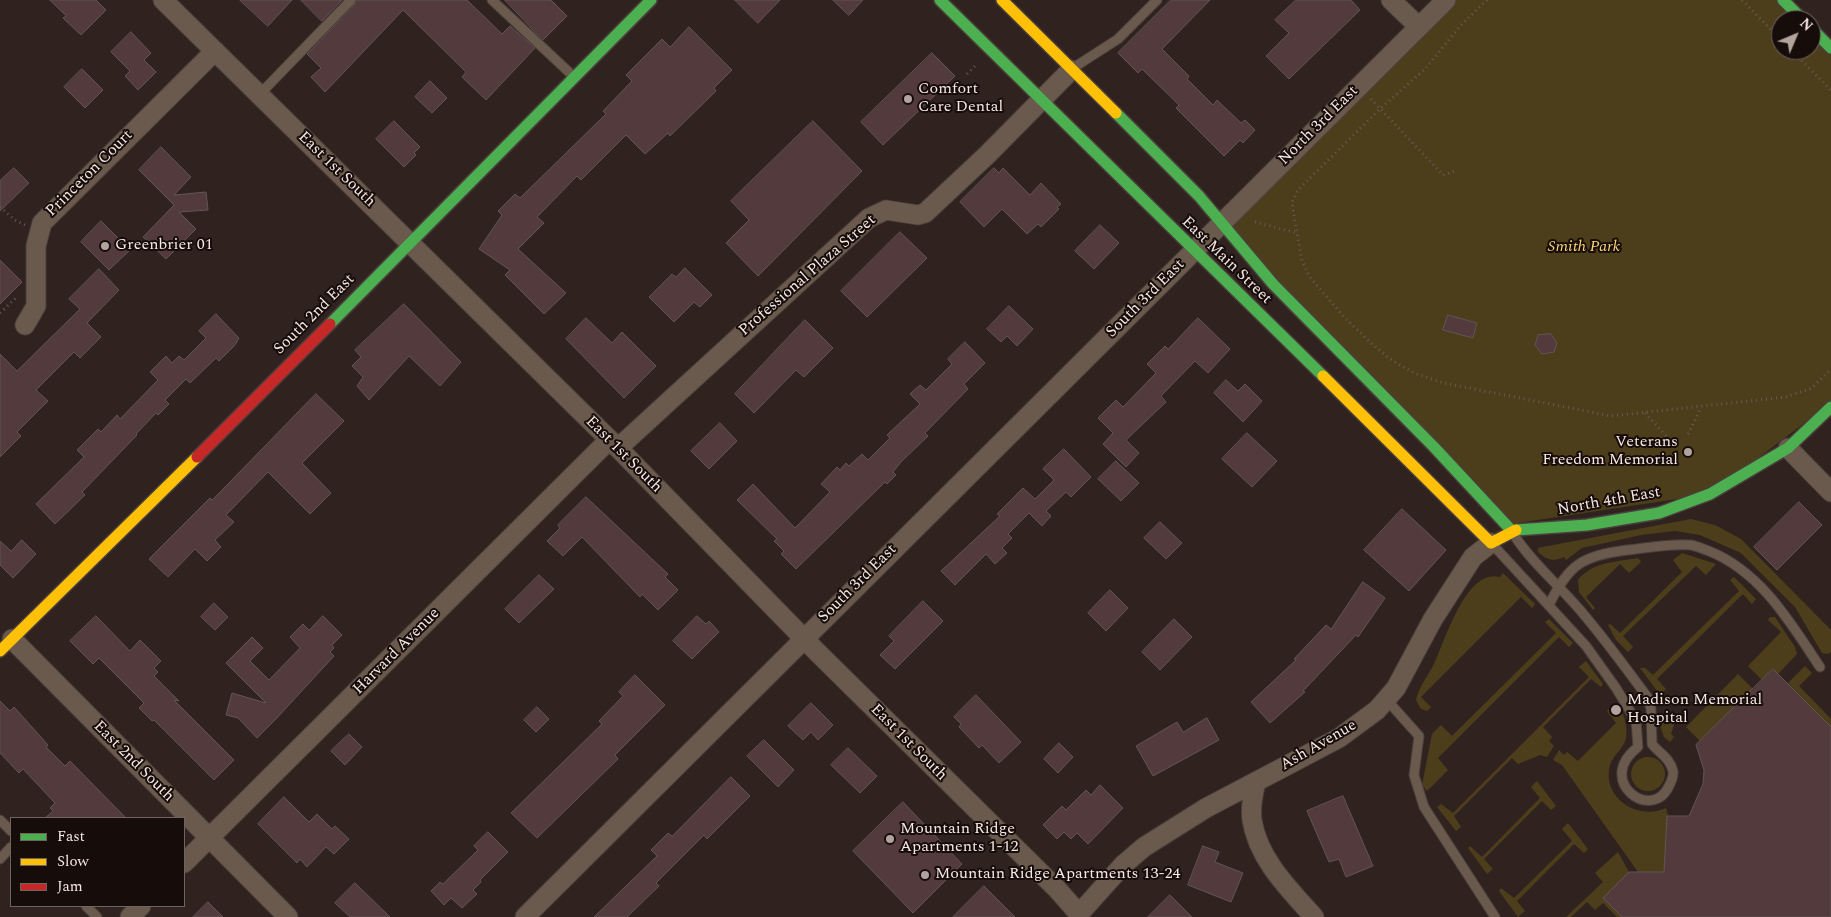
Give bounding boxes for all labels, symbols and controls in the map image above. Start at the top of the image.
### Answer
north arrow [1771,10,1821,60]
text: N [1795,13,1818,36]
place label: Comfort Care Dental [918,80,1003,118]
street label: North 3rd East [1275,82,1363,170]
marker: Comfort Care Dental [902,93,914,105]
street label: Princeton Court [43,127,137,221]
street label: East 1st South [293,128,379,212]
street label: Professional Plaza Street [736,211,880,341]
street label: East Main Street [1177,213,1275,309]
place label: Greenbrier 01 [115,236,213,256]
park label: Smith Park [1548,238,1620,258]
marker: Greenbrier 01 [99,240,111,252]
street label: South 3rd East [1103,256,1189,342]
street label: South 2nd East [271,271,359,359]
street label: East 1st South [581,413,665,497]
place label: Veterans Freedom Memorial [1542,433,1678,471]
marker: Veterans Freedom Memorial [1682,446,1694,458]
street label: North 4th East [1556,483,1662,521]
street label: South 3rd East [815,541,901,627]
street label: Harvard Avenue [350,605,444,699]
place label: Madison Memorial Hospital [1627,691,1762,729]
street label: East 1st South [866,701,950,785]
marker: Madison Memorial Hospital [1609,703,1623,717]
street label: Ash Avenue [1277,716,1361,776]
street label: East 2nd South [89,718,177,806]
legend [10,817,185,907]
place label: Mountain Ridge Apartments 1-12 [900,820,1019,858]
text: Fast [57,825,85,848]
marker: Mountain Ridge Apartments 1-12 [884,833,896,845]
text: Slow [57,850,89,873]
place label: Mountain Ridge Apartments 13-24 [935,865,1180,885]
marker: Mountain Ridge Apartments 13-24 [919,869,931,881]
text: Jam [57,875,83,898]

